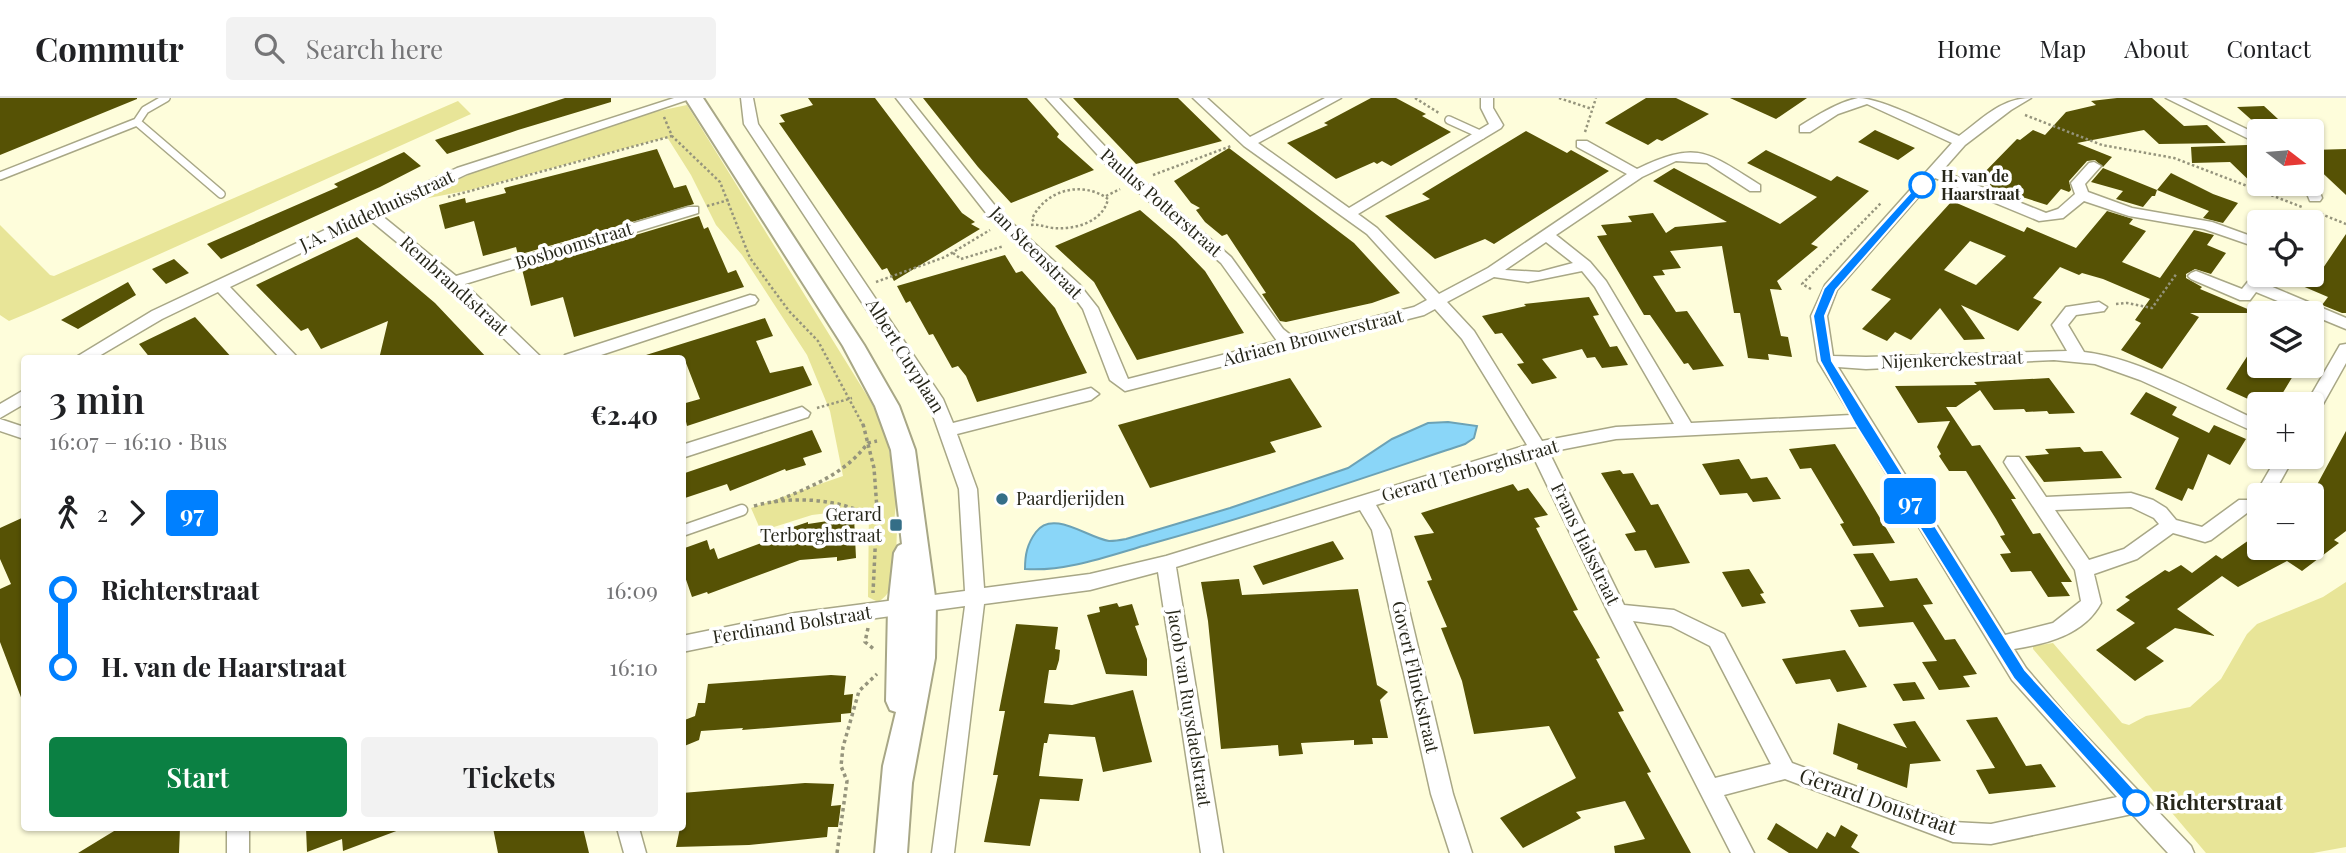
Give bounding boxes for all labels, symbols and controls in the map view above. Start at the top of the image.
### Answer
search box [226,17,716,80]
text: Commutr [35,26,184,70]
icon: search [250,29,288,67]
text: Search here [306,31,443,66]
text: Home [1937,32,2001,64]
text: Map [2039,32,2086,64]
text: About [2124,32,2188,64]
text: Contact [2226,32,2311,64]
north arrow [2247,119,2324,196]
map controls [2247,119,2324,560]
street label: Paulus Potterstraat [1096,143,1228,262]
street label: J.A. Middelhuisstraat [295,164,458,257]
place label: H. van de Haarstraat [1941,165,2021,204]
marker: H. van de Haarstraat [1909,172,1935,198]
street label: Jan Steenstraat [985,200,1089,304]
button: locate [2247,210,2324,287]
street label: Bosboomstraat [512,216,636,274]
street label: Rembrandtstraat [395,230,515,341]
street label: Albert Cuyplaan [861,293,951,417]
button: layers [2247,301,2324,378]
street label: Adriaen Brouwerstraat [1219,303,1406,371]
street label: Nijenkerckestraat [1880,344,2024,373]
text: 3 min [49,373,145,424]
button: + [2247,392,2324,469]
text: €2.40 [590,397,658,432]
text: 16:07 – 16:10 · Bus [49,425,227,456]
street label: Gerard Terborghstraat [1379,433,1562,507]
line badge: 97 [1878,478,1941,524]
street label: Frans Halsstraat [1546,479,1626,609]
button: − [2247,483,2324,560]
text: 97 [1898,485,1922,517]
place label: Paardjerijden [1016,486,1125,510]
marker: Paardjerijden [994,491,1010,507]
icon: walk [49,494,87,532]
icon: forward [118,494,156,532]
text: 2 [97,497,108,528]
text: 97 [180,497,204,529]
place label: Gerard Terborghstraat [760,502,883,547]
marker: Gerard Terborghstraat [888,517,904,533]
text: Richterstraat [101,572,259,607]
text: 16:09 [606,574,658,605]
street label: Govert Flinckstraat [1387,598,1445,756]
street label: Ferdinand Bolstraat [711,600,874,648]
street label: Jacob van Ruysdaelstraat [1162,606,1218,809]
text: H. van de Haarstraat [101,649,346,684]
text: 16:10 [609,651,658,682]
button: Start [49,737,347,817]
button: Tickets [361,737,658,817]
street label: Gerard Doustraat [1796,760,1962,840]
place label: Richterstraat [2155,787,2284,815]
marker: Richterstraat [2123,790,2149,816]

